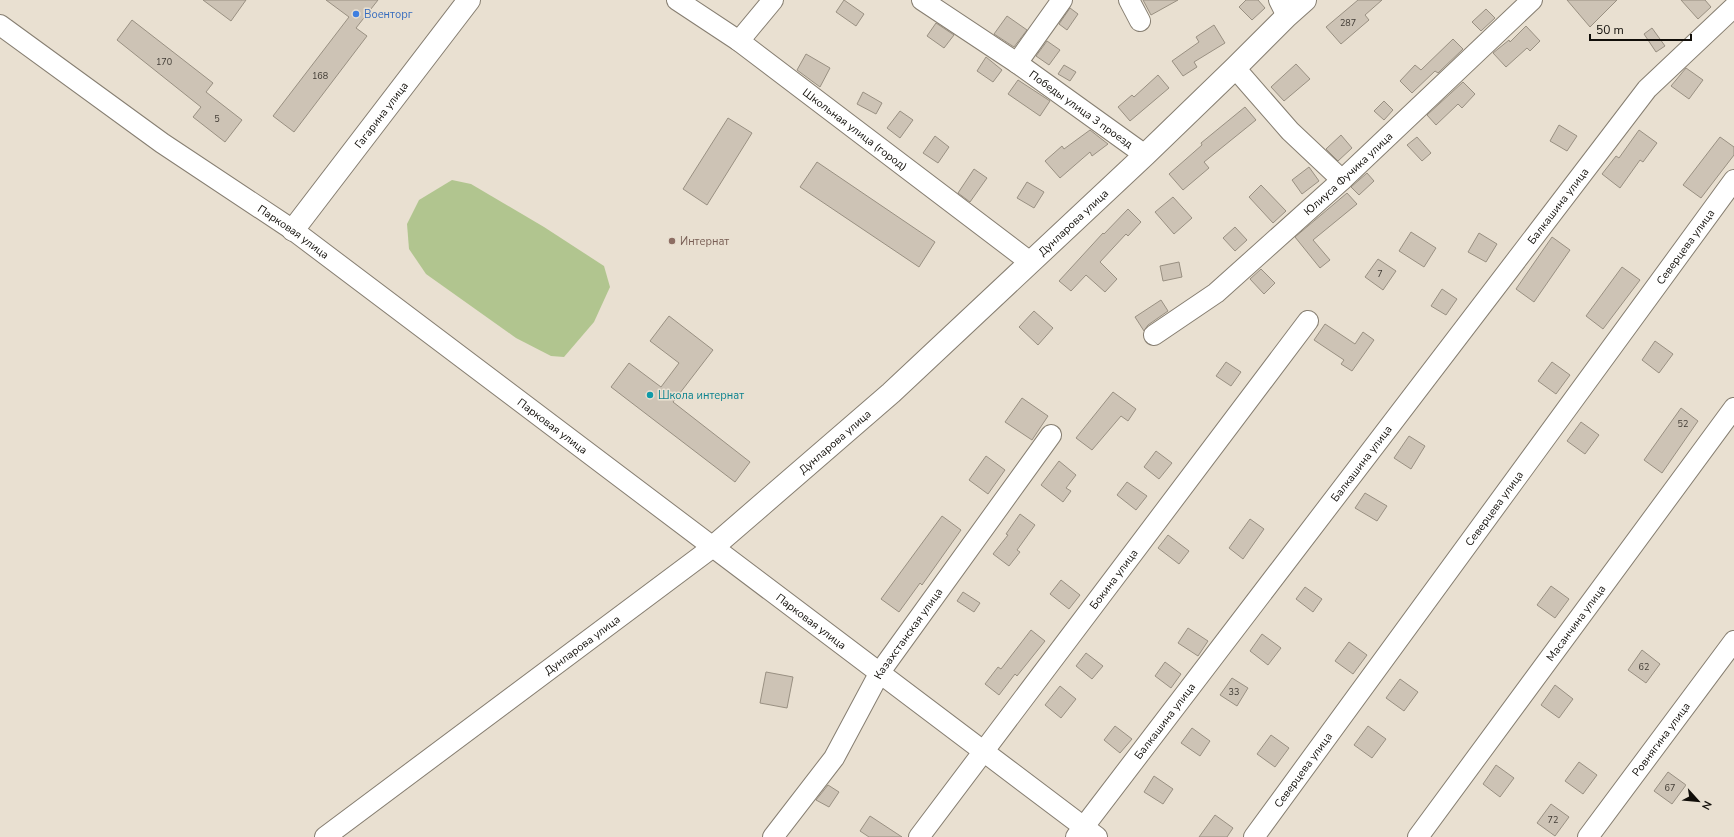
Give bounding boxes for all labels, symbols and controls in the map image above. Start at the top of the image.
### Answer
place label: Военторг [364,7,413,22]
marker: Военторг [351,9,361,19]
scale bar [1590,16,1691,42]
house number: 287 [1340,17,1356,29]
text: 50 m [1596,22,1624,38]
house number: 170 [156,56,172,68]
street label: Победы улица 3 проезд [1026,67,1136,152]
house number: 168 [312,70,328,82]
street label: Гагарина улица [351,78,411,151]
street label: Школьная улица (город) [800,84,910,174]
house number: 5 [214,113,220,125]
street label: Юлиуса Фучика улица [1300,128,1396,219]
street label: Балкашина улица [1524,165,1592,247]
street label: Дунларова улица [1035,186,1112,259]
street label: Парковая улица [255,201,332,262]
street label: Северцева улица [1653,206,1718,287]
place label: Интернат [680,234,729,249]
marker: Интернат [667,236,677,246]
house number: 7 [1377,268,1383,280]
place label: Школа интернат [658,388,744,403]
marker: Школа интернат [645,390,655,400]
street label: Парковая улица [514,395,591,457]
street label: Дунларова улица [795,406,874,477]
house number: 52 [1678,418,1688,430]
street label: Балкашина улица [1327,422,1395,505]
street label: Северцева улица [1462,468,1527,549]
street label: Бокина улица [1086,546,1141,612]
street label: Масанчина улица [1543,582,1609,664]
street label: Казахстанская улица [870,585,946,682]
street label: Парковая улица [773,590,849,653]
street label: Дунларова улица [541,612,623,678]
house number: 62 [1639,661,1649,673]
street label: Балкашина улица [1131,680,1199,762]
house number: 33 [1229,686,1239,698]
street label: Ровнягина улица [1628,699,1693,779]
street label: Северцева улица [1270,729,1336,811]
north arrow [1678,781,1718,821]
house number: 67 [1665,782,1675,794]
text: N [1698,798,1715,812]
house number: 72 [1548,814,1558,826]

